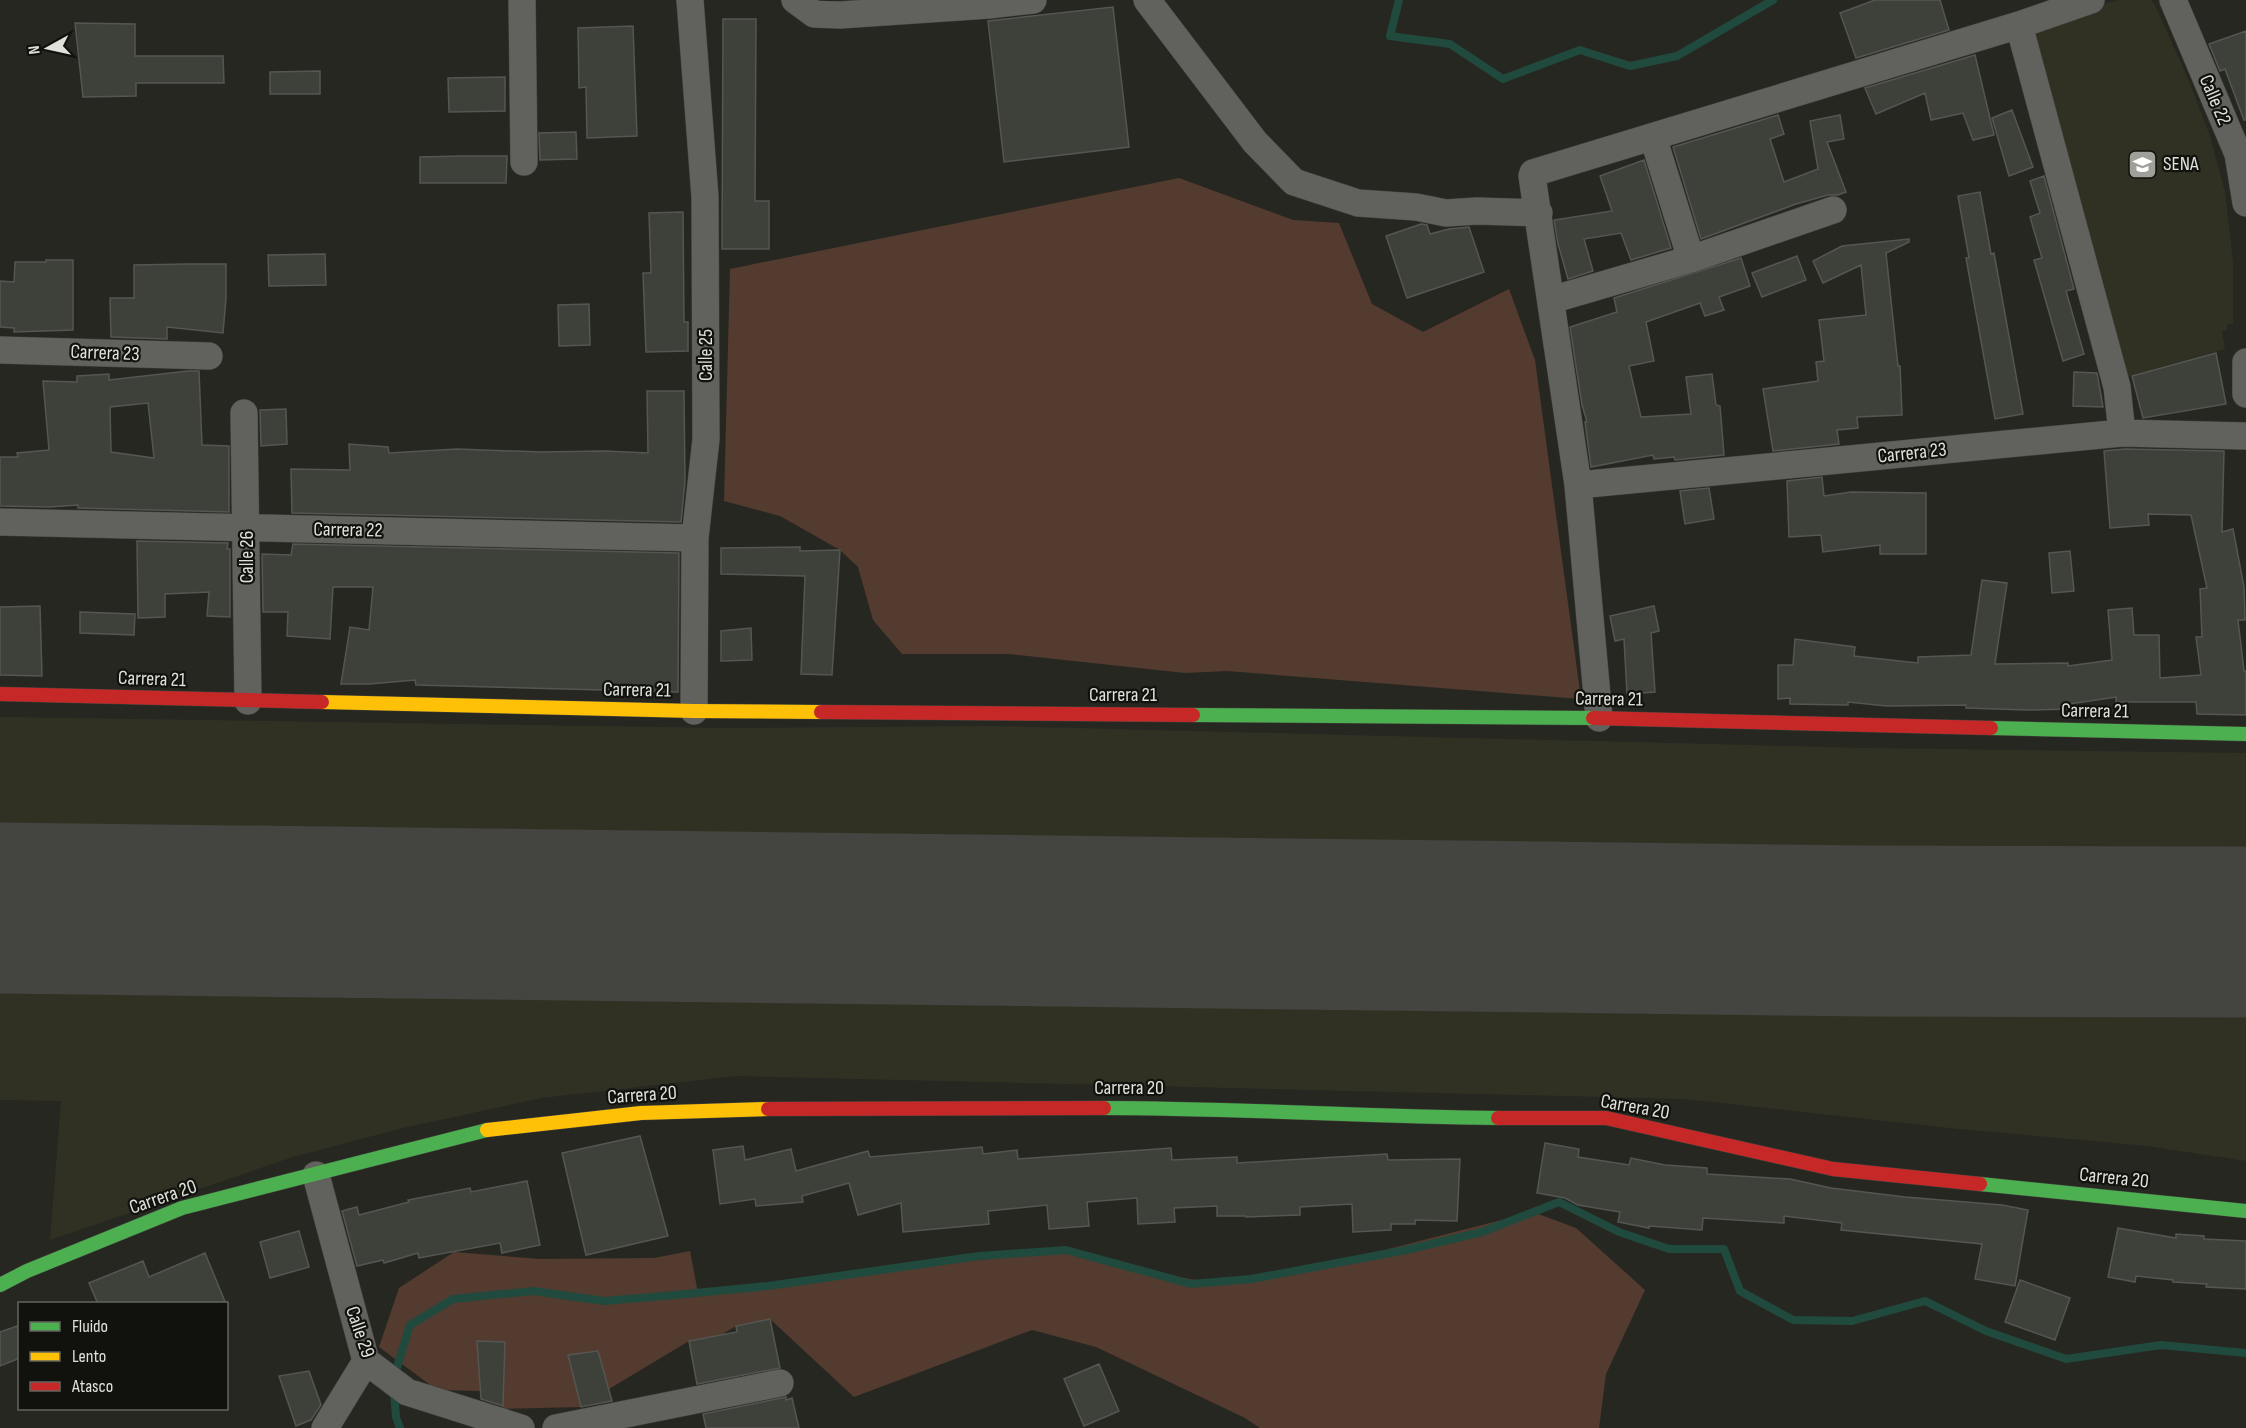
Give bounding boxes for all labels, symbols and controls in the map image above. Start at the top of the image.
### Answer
north arrow [18,18,78,78]
text: N [25,44,45,55]
street label: Calle 22 [2194,71,2236,129]
school or university icon: SENA [2126,148,2158,180]
place label: SENA [2163,152,2199,176]
street label: Calle 25 [694,329,718,381]
street label: Carrera 23 [70,340,140,366]
street label: Carrera 23 [1876,437,1948,469]
street label: Carrera 22 [313,517,383,543]
street label: Calle 26 [235,531,259,583]
street label: Carrera 21 [118,666,186,692]
street label: Carrera 21 [603,677,671,703]
street label: Carrera 21 [1089,683,1157,707]
street label: Carrera 21 [1575,686,1643,712]
street label: Carrera 21 [2061,698,2129,724]
street label: Carrera 20 [1094,1076,1164,1100]
street label: Carrera 20 [606,1081,678,1109]
street label: Carrera 20 [1599,1089,1671,1125]
street label: Carrera 20 [2078,1162,2150,1194]
street label: Carrera 20 [126,1174,200,1220]
legend [18,1302,228,1410]
street label: Calle 29 [340,1303,380,1361]
text: Fluido [72,1316,108,1337]
text: Lento [72,1346,106,1367]
text: Atasco [71,1376,113,1397]

